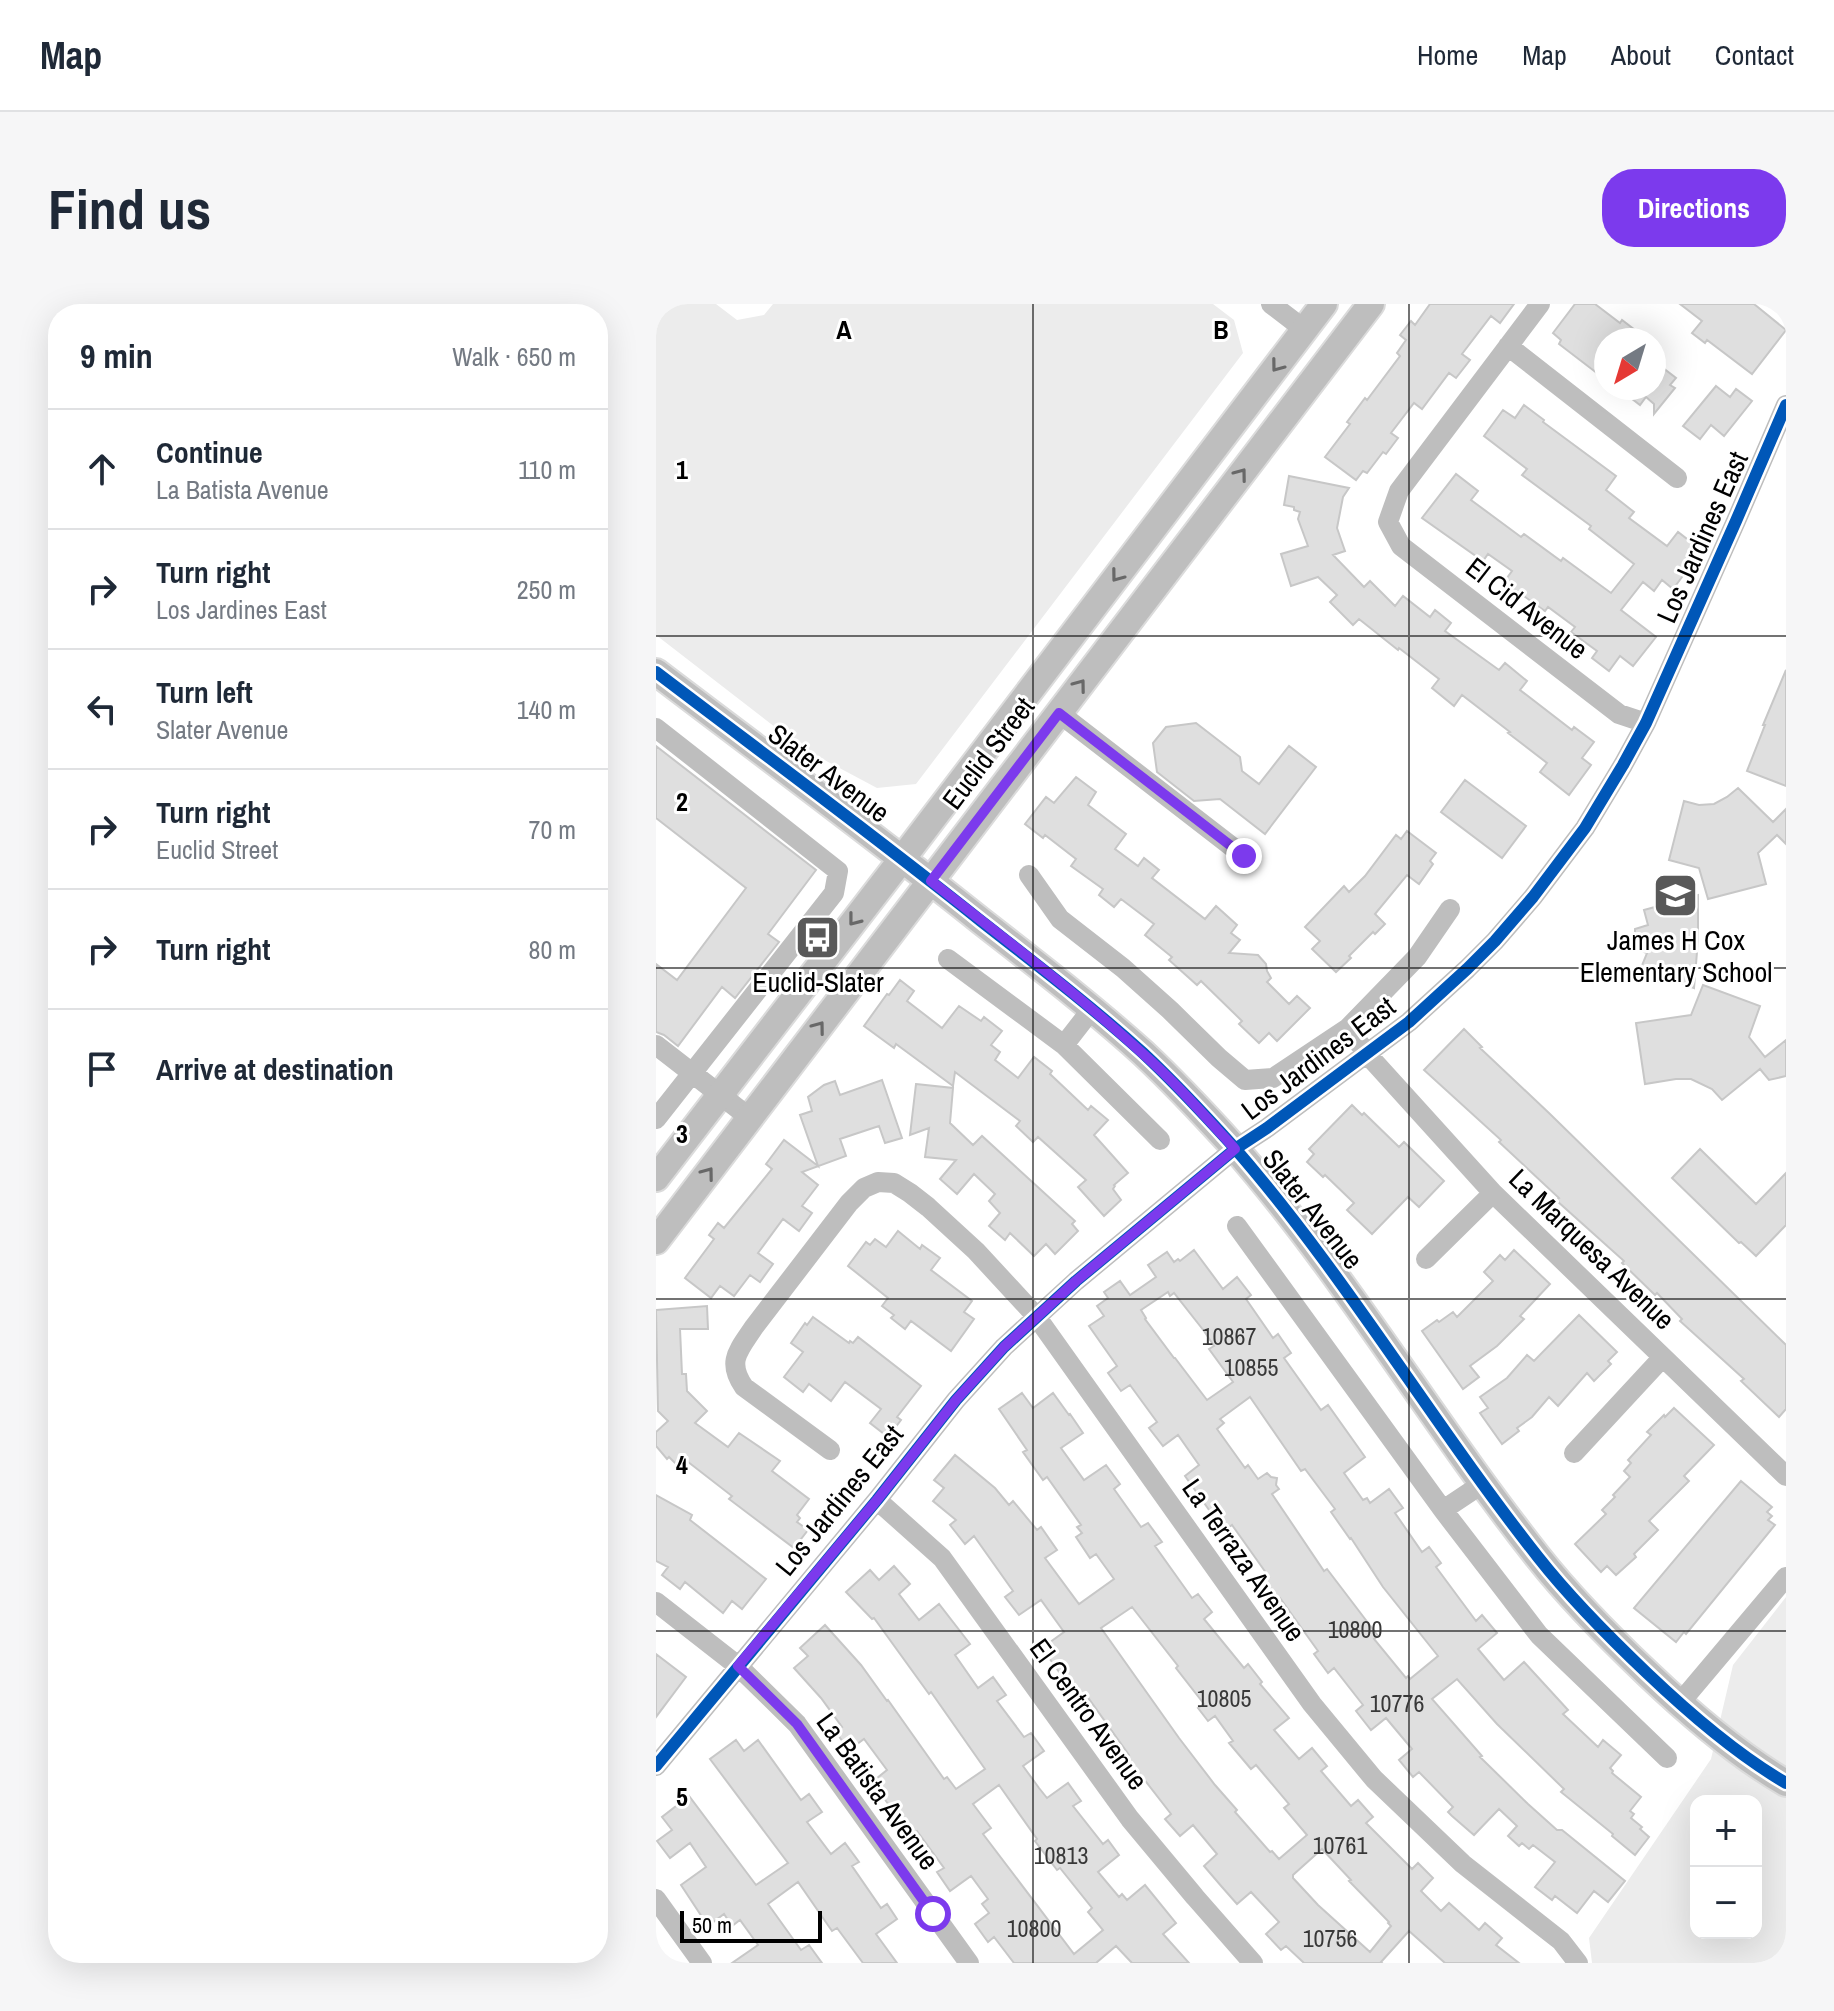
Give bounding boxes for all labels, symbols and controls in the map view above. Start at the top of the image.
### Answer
text: Map [40,30,102,81]
text: Home [1417,36,1478,74]
text: Map [1522,36,1567,74]
text: About [1611,36,1671,74]
text: Contact [1715,36,1794,74]
button: Directions [1602,169,1786,247]
text: Find us [48,171,211,246]
text: A [836,312,852,347]
text: B [1213,312,1229,347]
north arrow [1594,328,1666,400]
text: 9 min [80,333,153,379]
text: Walk · 650 m [452,339,576,374]
one-way arrow [1273,357,1287,372]
text: Continue [156,432,263,472]
street label: Los Jardines East [1647,445,1757,629]
icon: ahead [80,447,124,491]
text: 110 m [518,452,576,487]
text: 1 [676,452,688,487]
one-way arrow [1232,468,1246,483]
text: La Batista Avenue [156,472,329,507]
street label: El Cid Avenue [1458,548,1596,668]
text: Turn right [156,552,270,592]
icon: right [80,567,124,611]
one-way arrow [1113,567,1127,582]
text: 250 m [517,572,576,607]
text: Los Jardines East [156,592,327,627]
text: Turn left [156,672,253,712]
one-way arrow [1071,679,1085,694]
icon: left [80,687,124,731]
street label: Euclid Street [933,689,1043,817]
text: 140 m [517,692,576,727]
text: Slater Avenue [156,712,288,747]
street label: Slater Avenue [761,715,897,831]
text: 2 [676,784,688,819]
text: Turn right [156,792,270,832]
icon: right [80,807,124,851]
text: 70 m [529,812,576,847]
text: Euclid Street [156,832,278,867]
route end [1226,838,1262,874]
school or university icon: James H Cox Elementary School [1652,872,1700,920]
one-way arrow [850,912,864,926]
bus stop icon: Euclid-Slater [794,914,842,962]
place label: James H Cox Elementary School [1580,921,1772,991]
icon: right [80,927,124,971]
text: Turn right [156,929,270,969]
text: 80 m [529,932,576,967]
place label: Euclid-Slater [752,963,884,1001]
street label: Los Jardines East [1233,988,1403,1128]
one-way arrow [810,1021,824,1036]
icon: arrive [80,1047,124,1091]
text: Arrive at destination [156,1049,394,1089]
text: 3 [676,1116,688,1151]
street label: Slater Avenue [1254,1141,1372,1277]
street label: La Marquesa Avenue [1501,1160,1683,1338]
one-way arrow [699,1167,713,1181]
house number: 10867 [1202,1320,1256,1352]
house number: 10855 [1224,1351,1278,1383]
street label: Los Jardines East [766,1417,912,1583]
text: 4 [676,1447,688,1482]
street label: La Terraza Avenue [1174,1471,1314,1649]
house number: 10800 [1328,1613,1382,1645]
street label: El Centro Avenue [1021,1631,1157,1797]
house number: 10805 [1197,1682,1251,1714]
house number: 10776 [1370,1687,1424,1719]
street label: La Batista Avenue [808,1705,948,1877]
text: 5 [676,1779,688,1814]
map controls [1690,1795,1762,1939]
button: + [1690,1795,1762,1867]
house number: 10761 [1313,1829,1367,1861]
house number: 10813 [1034,1839,1088,1871]
button: − [1690,1867,1762,1939]
route start [915,1896,951,1932]
scale bar [680,1907,822,1943]
text: 50 m [692,1910,732,1940]
house number: 10800 [1007,1912,1061,1944]
house number: 10756 [1303,1922,1357,1954]

